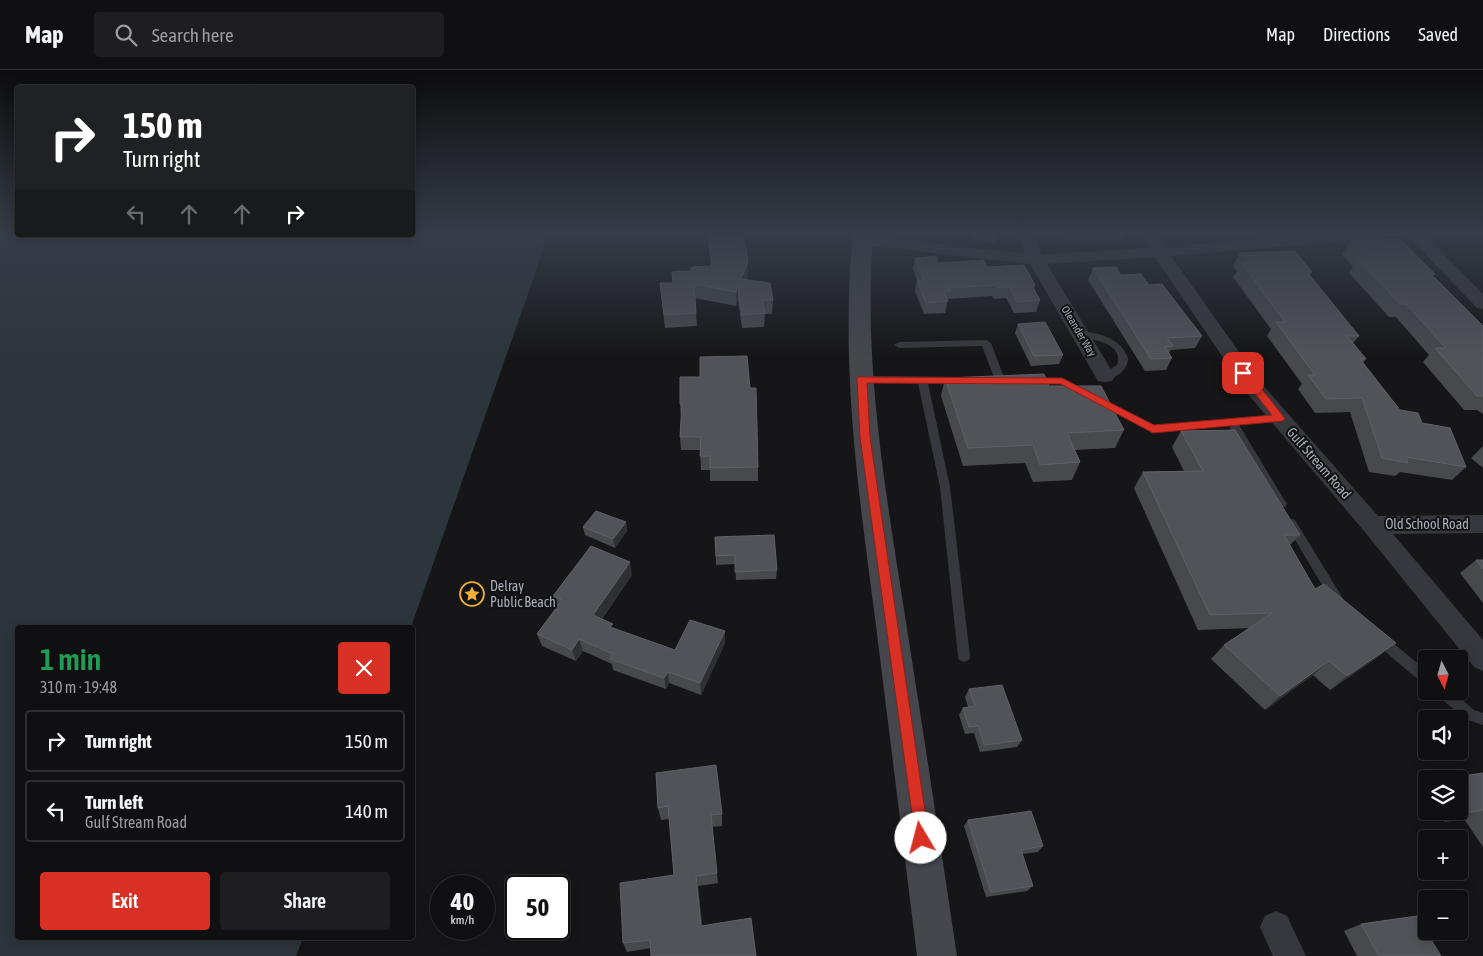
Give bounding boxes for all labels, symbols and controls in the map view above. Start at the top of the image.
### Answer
search box [94,12,444,57]
text: Map [25,21,64,48]
icon: search [112,21,140,49]
text: Search here [152,24,234,46]
text: Map [1266,24,1295,45]
text: Directions [1323,24,1390,45]
text: Saved [1418,24,1458,45]
icon: right [40,105,105,170]
text: 150 m [123,105,202,145]
text: Turn right [123,146,200,172]
icon: left [122,200,150,228]
icon: ahead [175,200,203,228]
icon: ahead [228,200,256,228]
icon: right [281,200,309,228]
street label: Oleander Way [1059,304,1099,359]
pin [1222,352,1264,394]
icon: arrive [1229,359,1257,387]
street label: Gulf Stream Road [1284,424,1354,502]
street label: Old School Road [1385,516,1469,532]
place label: Delray Public Beach [490,578,556,610]
place icon: Delray Public Beach [459,581,485,607]
text: 1 min [40,642,101,676]
button: close [338,642,390,694]
north arrow [1418,650,1468,700]
map controls [1418,650,1468,940]
text: 310 m · 19:48 [40,678,117,696]
button: sound [1418,710,1468,760]
icon: right [42,727,70,755]
text: Turn right [85,730,152,752]
text: 150 m [345,730,388,752]
button: layers [1418,770,1468,820]
text: Turn left [85,791,143,813]
icon: left [42,797,70,825]
text: 140 m [345,800,388,822]
position arrow [894,811,946,863]
text: Gulf Stream Road [85,813,187,831]
button: + [1418,830,1468,880]
button: Exit [40,872,210,930]
button: Share [220,872,390,930]
speed limit sign: 50 [505,875,570,940]
text: 40 [451,887,474,915]
button: − [1418,890,1468,940]
text: km/h [451,913,474,927]

